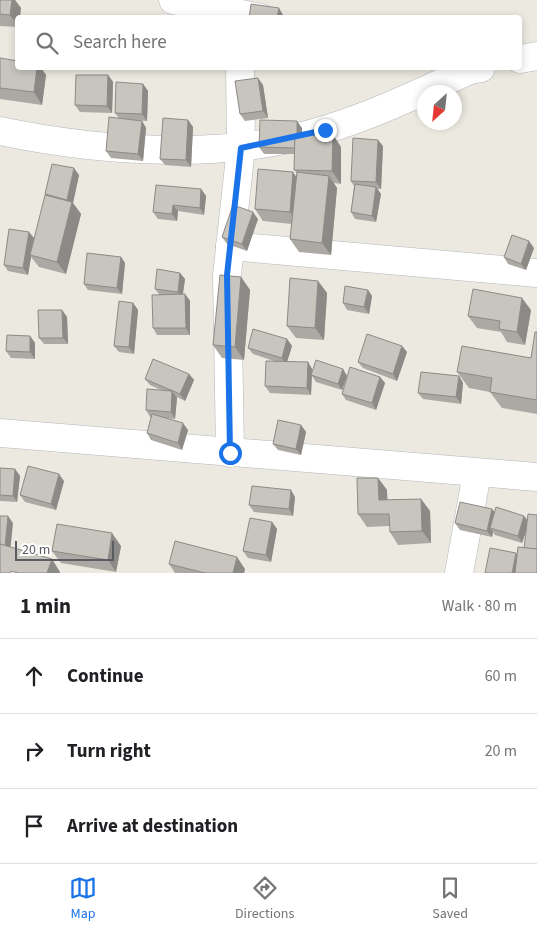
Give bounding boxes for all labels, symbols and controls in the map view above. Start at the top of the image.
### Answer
search box [15,15,522,70]
icon: search [33,29,61,57]
text: Search here [73,29,167,56]
north arrow [417,85,462,130]
route end [314,119,337,142]
route start [219,442,242,465]
scale bar [15,538,114,561]
text: 20 m [22,540,50,560]
text: 1 min [20,591,71,621]
text: Walk · 80 m [442,595,517,617]
icon: ahead [20,662,48,690]
text: Continue [67,663,144,690]
text: 60 m [485,665,517,687]
icon: right [20,737,48,765]
text: Turn right [67,738,151,765]
text: 20 m [485,740,517,762]
icon: arrive [20,812,48,840]
text: Arrive at destination [67,813,238,840]
tab: Map [69,874,97,924]
tab: Directions [235,874,294,924]
tab: Saved [432,874,468,924]

